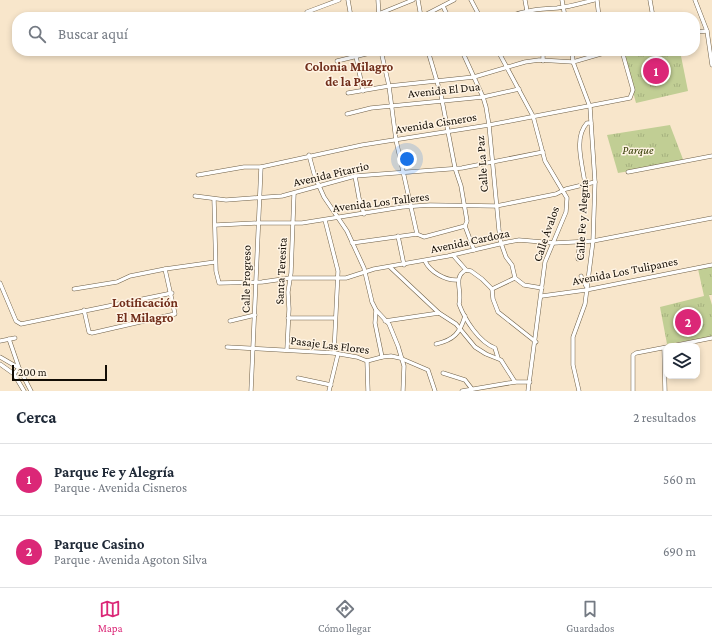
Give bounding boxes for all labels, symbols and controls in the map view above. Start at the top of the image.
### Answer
search box [12,12,700,56]
icon: search [26,23,48,45]
text: Buscar aquí [58,26,128,42]
pin: 1 [643,56,669,86]
district label: Colonia Milagro de la Paz [305,59,394,89]
street label: Avenida El Dua [407,79,481,101]
street label: Avenida Cisneros [394,110,478,136]
street label: Calle La Paz [473,135,491,193]
park label: Parque [622,143,654,157]
your location [397,149,417,169]
street label: Avenida Pitarrio [292,158,370,190]
street label: Calle Fe y Alegría [573,179,591,261]
street label: Avenida Los Talleres [332,189,430,215]
street label: Calle Ávalos [530,204,562,264]
street label: Avenida Cardoza [429,226,511,256]
street label: Santa Teresita [272,237,290,305]
street label: Calle Progreso [238,245,254,313]
street label: Avenida Los Tulipanes [571,254,679,288]
district label: Lotificación El Milagro [112,295,178,325]
pin: 2 [675,307,701,337]
street label: Pasaje Las Flores [290,333,371,357]
map controls [664,343,700,379]
button: layers [664,343,700,379]
scale bar [12,363,107,382]
text: 200 m [18,366,47,378]
text: Cerca [16,408,56,427]
text: 2 resultados [633,410,696,425]
text: Parque Fe y Alegría [54,464,174,480]
text: 1 [27,472,31,487]
text: 560 m [663,472,696,487]
text: Parque · Avenida Cisneros [54,480,187,495]
text: Parque Casino [54,536,145,552]
text: 2 [26,544,32,559]
text: 690 m [663,544,696,559]
text: Parque · Avenida Agoton Silva [54,552,207,567]
tab: Mapa [98,598,123,634]
tab: Cómo llegar [318,598,371,634]
tab: Guardados [566,598,614,634]

